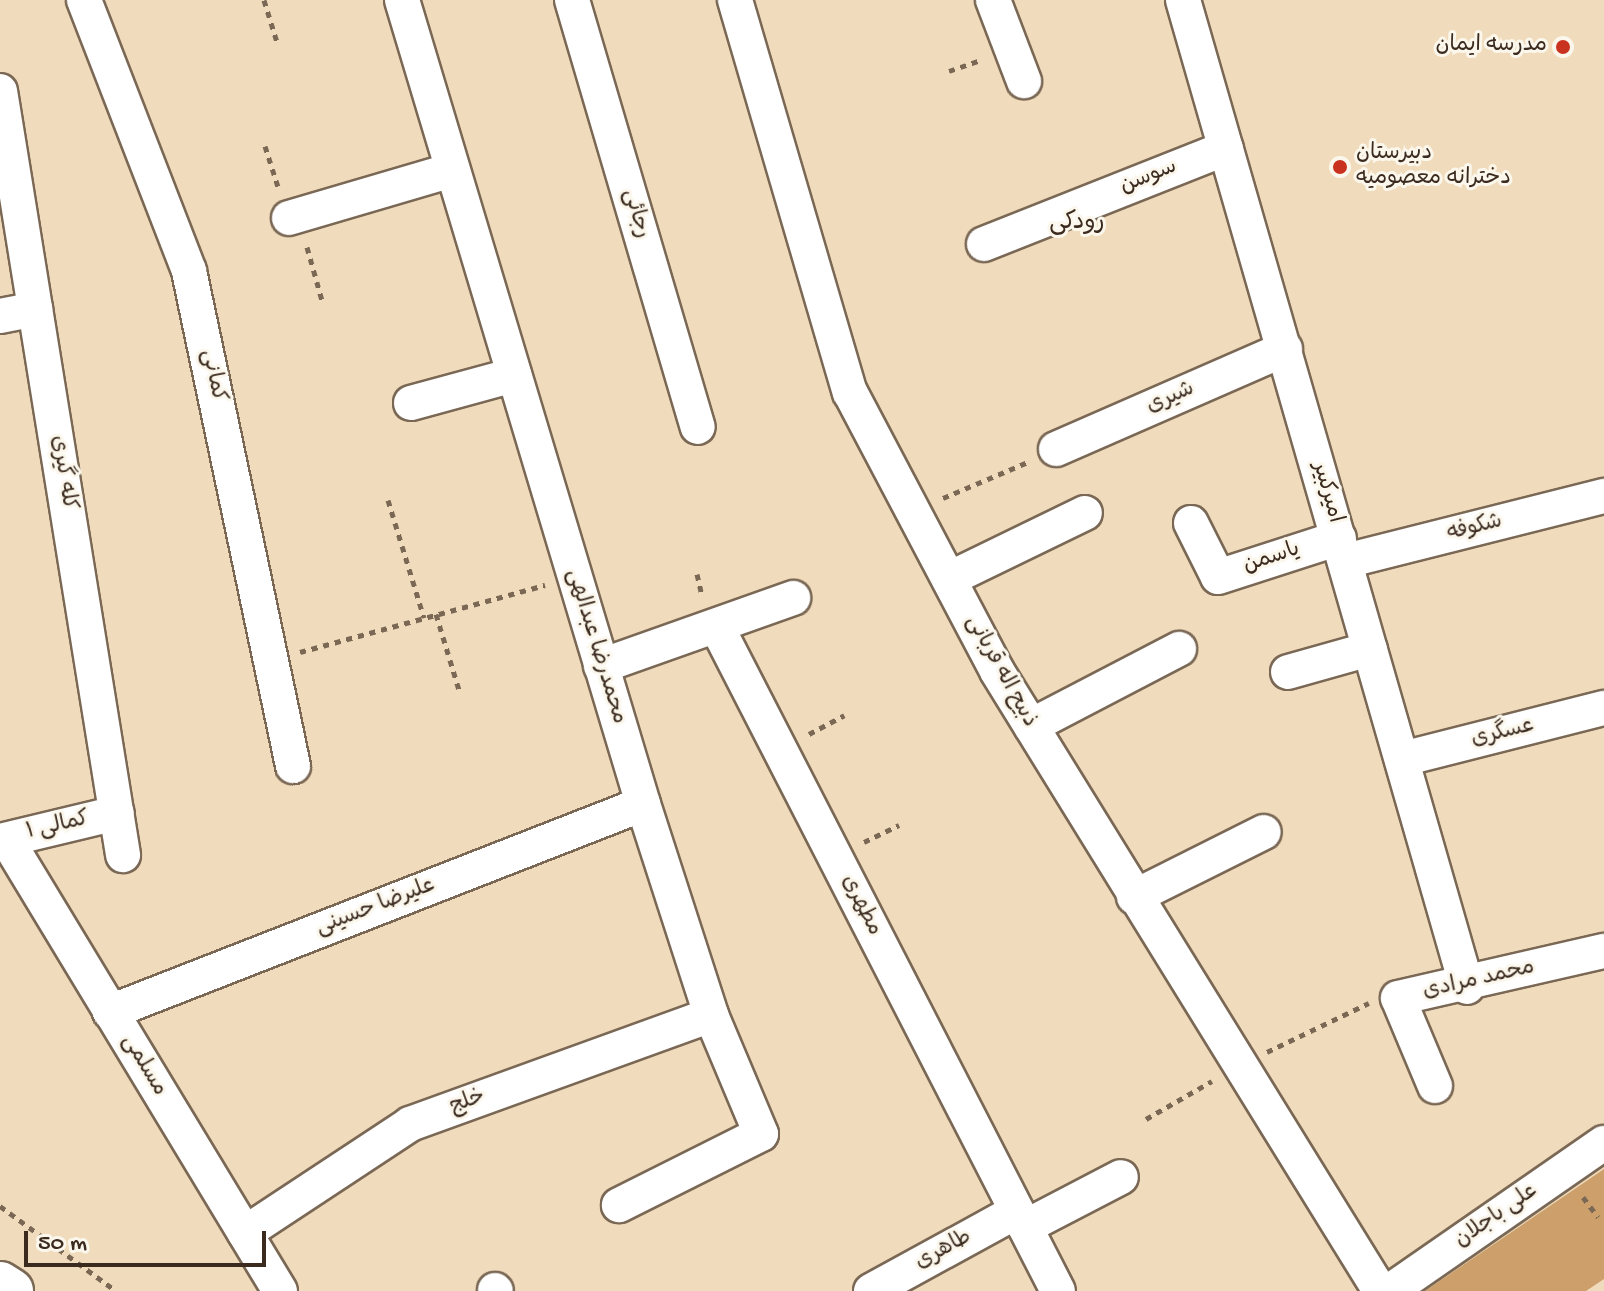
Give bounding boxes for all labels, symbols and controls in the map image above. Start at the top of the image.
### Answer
place label: مدرسه ایمان [1435,34,1547,60]
marker: مدرسه ایمان [1554,38,1572,56]
place label: دبیرستان دخترانه معصومیه [1356,141,1511,192]
street label: سوسن [1117,155,1181,201]
marker: دبیرستان دخترانه معصومیه [1331,158,1349,176]
street label: رجائی [615,186,655,242]
district label: رودکی [1049,210,1105,238]
street label: کمانی [194,347,230,405]
street label: شیری [1143,377,1199,421]
street label: کله گیری [43,434,81,512]
street label: امیرکبیر [1305,460,1347,526]
street label: شکوفه [1445,509,1505,549]
street label: یاسمن [1240,538,1304,580]
street label: محمدرضا عبدالهی [559,566,631,728]
street label: ذبیح اله قربانی [958,611,1042,733]
street label: عسگری [1469,713,1537,755]
street label: کمالی ۱ [24,807,92,847]
street label: مطهری [834,871,886,941]
street label: علیرضا حسینی [313,873,439,943]
street label: محمد مرادی [1421,955,1537,1007]
street label: مسلمی [114,1030,172,1102]
street label: خلج [447,1084,489,1122]
street label: علی باجلان [1451,1179,1543,1255]
scale bar [28,1215,270,1265]
street label: طاهری [911,1225,977,1277]
text: 50 m [38,1230,87,1259]

